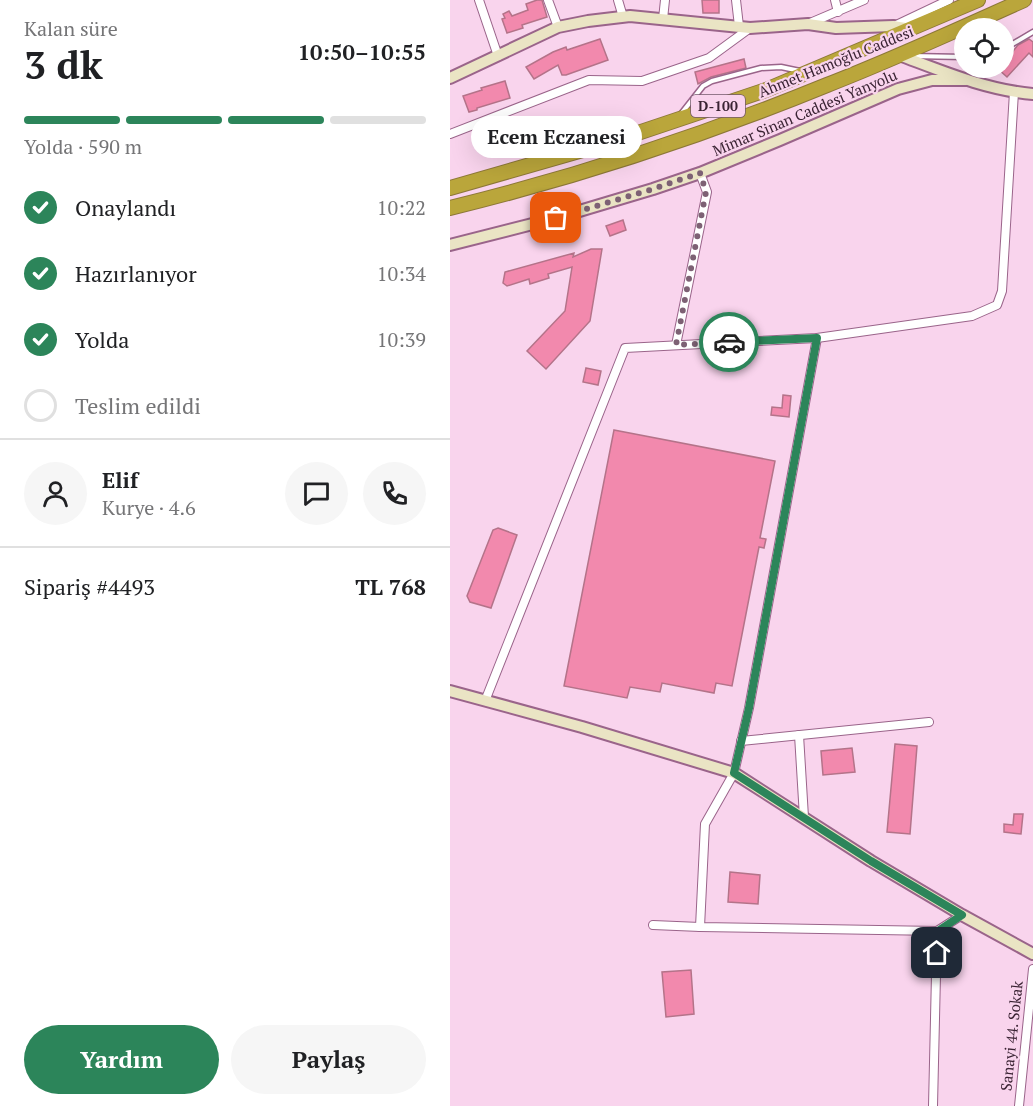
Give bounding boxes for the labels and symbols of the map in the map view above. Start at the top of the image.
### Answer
street label: Ahmet Hamoğlu Caddesi [755,21,916,101]
street label: Mimar Sinan Caddesi Yanyolu [709,64,900,160]
road number: D-100 [691,95,745,117]
callout: Ecem Eczanesi [471,116,642,158]
pin [530,192,581,243]
courier [699,312,759,372]
pin [911,927,962,978]
street label: Sanayi 44. Sokak [995,980,1027,1092]

